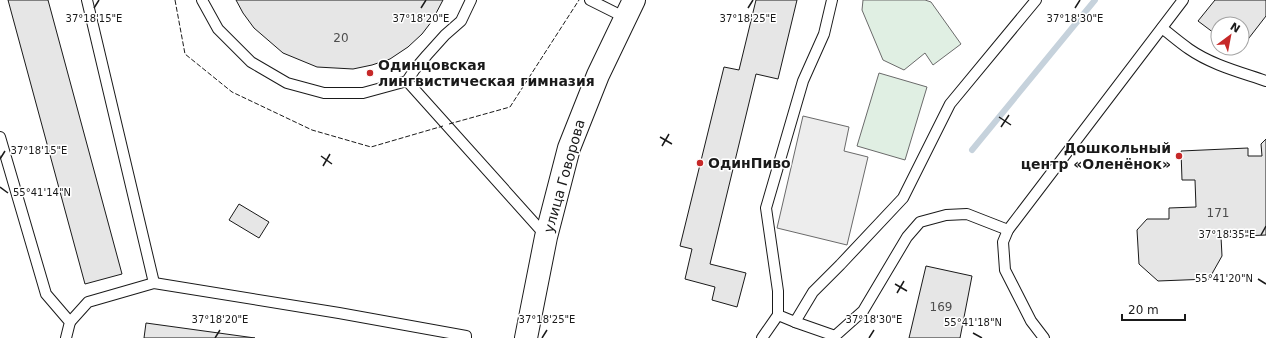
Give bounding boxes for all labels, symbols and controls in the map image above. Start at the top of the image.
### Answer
text: 37°18'15"E [66,13,122,24]
text: 37°18'20"E [393,13,449,24]
text: 37°18'25"E [720,13,776,24]
text: 37°18'30"E [1047,13,1103,24]
north arrow [1210,16,1250,56]
text: N [1228,20,1242,36]
house number: 20 [333,31,349,45]
place label: Одинцовская лингвистическая гимназия [378,57,595,89]
marker: Одинцовская лингвистическая гимназия [365,68,375,78]
street label: улица Говорова [540,118,588,234]
place label: Дошкольный центр «Оленёнок» [1021,140,1171,172]
text: 37°18'15"E [11,145,67,156]
marker: Дошкольный центр «Оленёнок» [1174,151,1184,161]
place label: ОдинПиво [708,155,791,171]
marker: ОдинПиво [695,158,705,168]
text: 55°41'14"N [13,187,71,198]
house number: 171 [1207,206,1229,220]
text: 37°18'35"E [1199,229,1255,240]
text: 55°41'20"N [1195,273,1253,284]
scale bar [1122,296,1185,322]
house number: 169 [930,300,952,314]
text: 20 m [1128,303,1159,317]
text: 37°18'20"E [192,314,248,325]
text: 37°18'25"E [519,314,575,325]
text: 37°18'30"E [846,314,902,325]
text: 55°41'18"N [944,317,1002,328]

